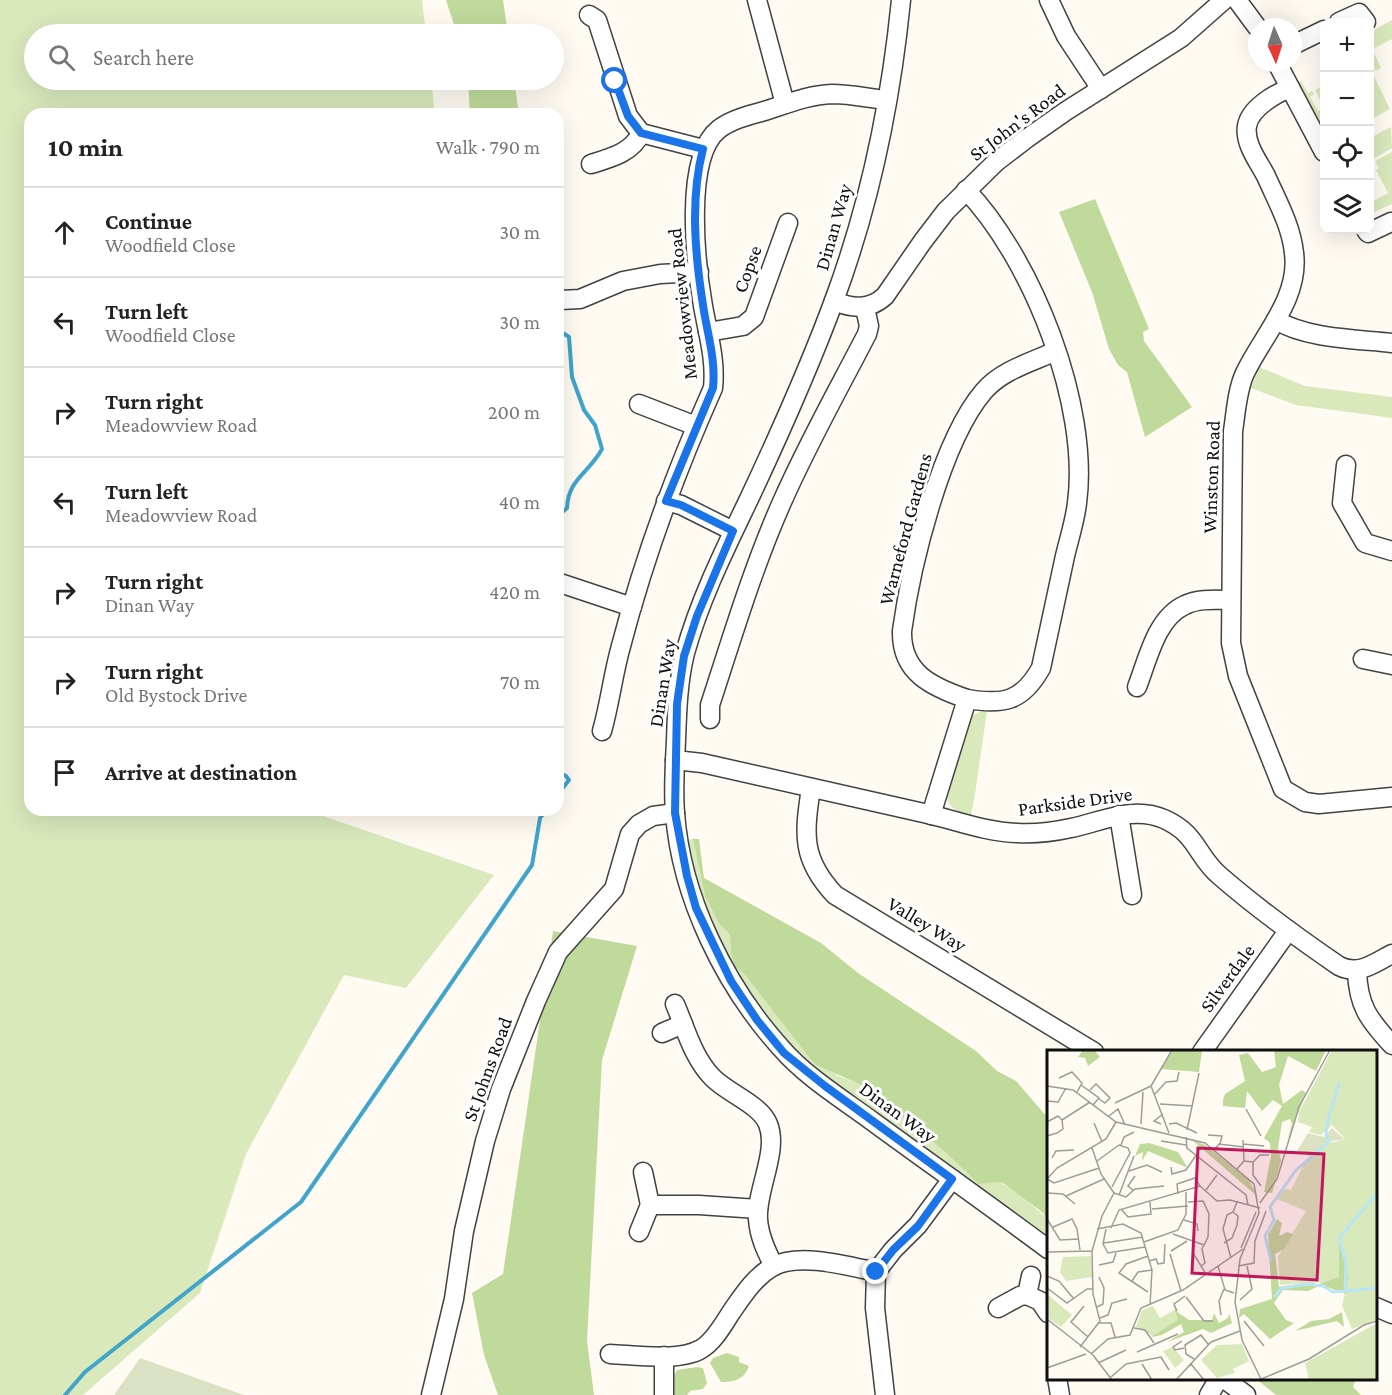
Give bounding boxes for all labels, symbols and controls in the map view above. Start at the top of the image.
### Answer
north arrow [1248,18,1302,72]
map controls [1320,18,1374,234]
button: + [1320,18,1374,72]
search box [24,24,564,90]
icon: search [45,41,78,74]
text: Search here [93,45,194,70]
route start [601,67,627,93]
button: − [1320,72,1374,126]
street label: St John's Road [965,79,1070,166]
button: locate [1320,126,1374,180]
text: 10 min [48,133,123,162]
text: Walk · 790 m [436,136,540,158]
street label: Dinan Way [810,180,857,273]
button: layers [1320,180,1374,234]
text: Continue [105,209,192,234]
icon: ahead [48,216,81,249]
text: 30 m [499,221,540,243]
street label: Meadowview Road [663,227,701,381]
text: Woodfield Close [105,234,236,256]
street label: Copse [728,242,767,296]
text: Turn left [105,299,188,324]
icon: left [48,306,81,339]
text: 30 m [499,311,540,333]
text: Woodfield Close [105,324,236,346]
text: Turn right [105,389,203,414]
icon: right [48,396,81,429]
text: 200 m [488,401,540,423]
text: Meadowview Road [105,414,257,436]
street label: Winston Road [1198,420,1224,534]
street label: Warneford Gardens [874,450,936,607]
text: Turn left [105,479,188,504]
icon: left [48,486,81,519]
text: 40 m [499,491,540,513]
text: Meadowview Road [105,504,257,526]
text: Turn right [105,569,203,594]
icon: right [48,576,81,609]
text: 420 m [489,581,540,603]
text: Dinan Way [105,594,194,616]
street label: Dinan Way [644,637,681,729]
text: Turn right [105,659,203,684]
icon: right [48,666,81,699]
text: 70 m [500,671,540,693]
text: Old Bystock Drive [105,684,247,706]
icon: arrive [48,756,81,789]
text: Arrive at destination [105,760,297,785]
street label: Parkside Drive [1016,782,1134,820]
street label: Valley Way [883,892,971,957]
street label: Silverdale [1195,940,1259,1016]
street label: St Johns Road [458,1013,517,1124]
inset map [1047,1050,1377,1380]
street label: Dinan Way [855,1077,941,1148]
route end [862,1258,888,1284]

